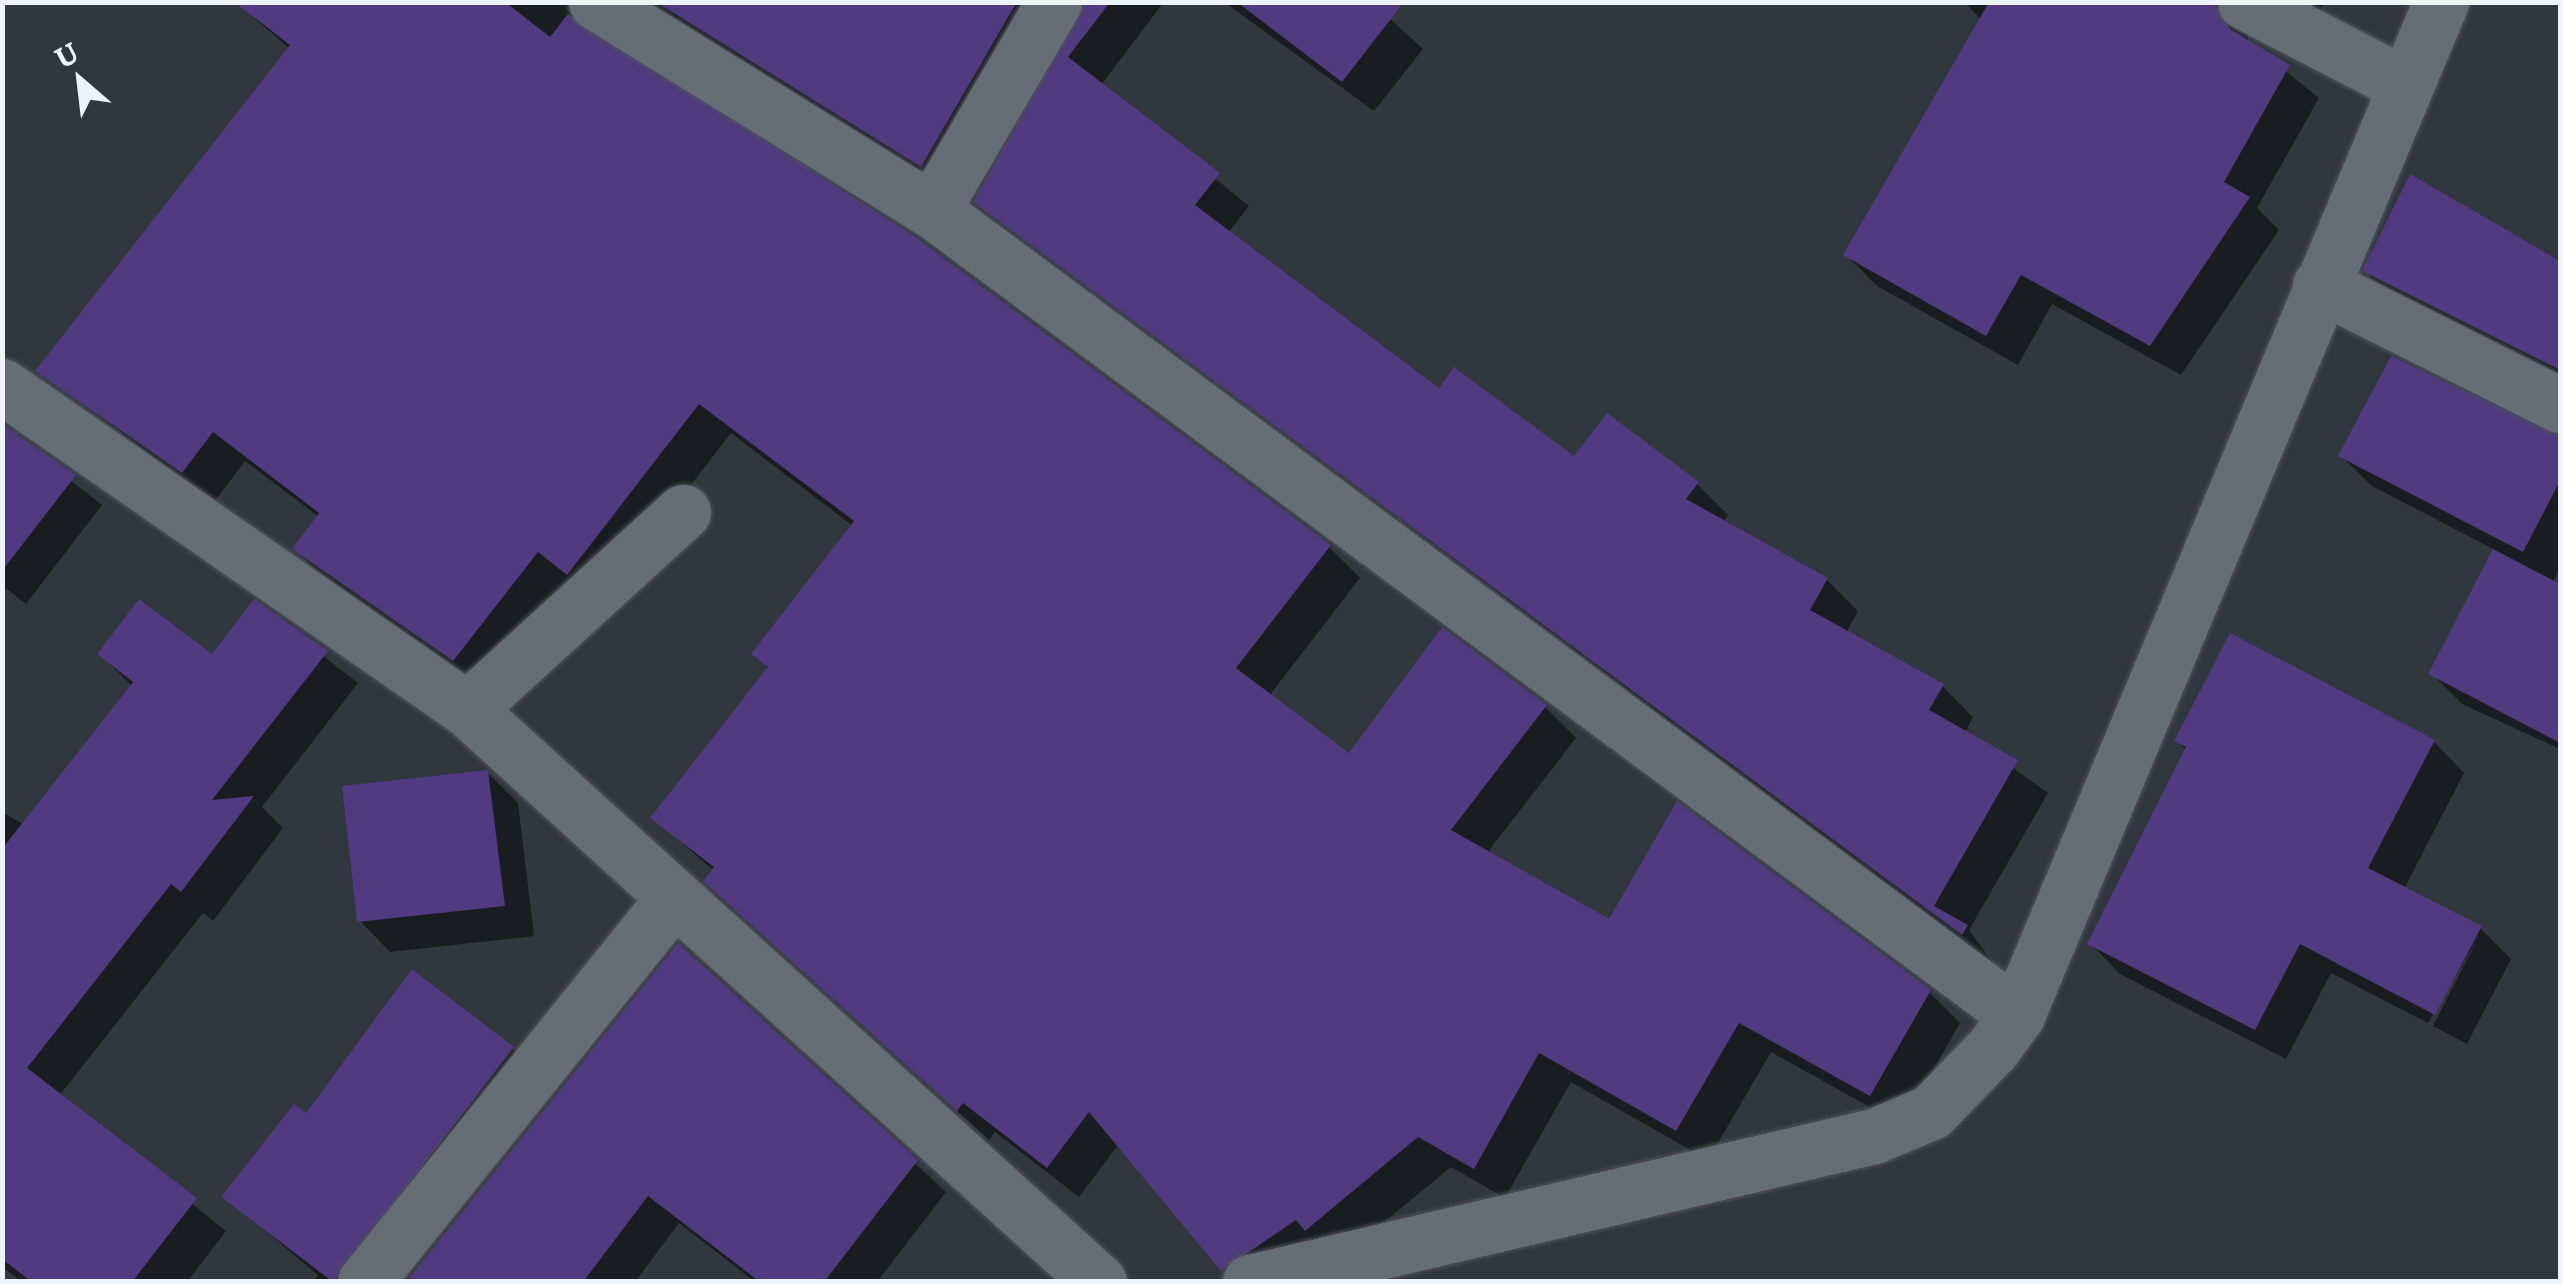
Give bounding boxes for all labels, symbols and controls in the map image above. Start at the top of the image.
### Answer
north arrow [30,30,130,130]
text: U [46,30,85,77]

